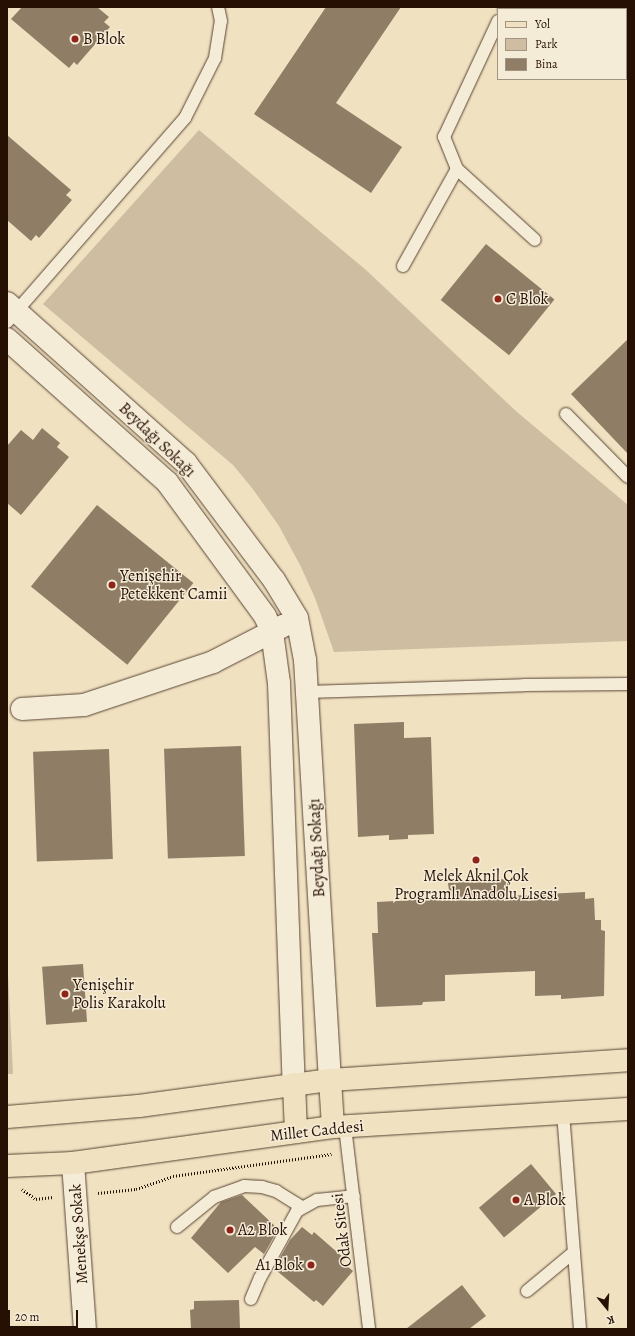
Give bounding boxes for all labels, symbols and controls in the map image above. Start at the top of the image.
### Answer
legend [497,8,627,80]
text: Yol [535,16,550,32]
place label: B Blok [83,29,125,49]
marker: B Blok [70,34,80,44]
text: Park [535,36,558,52]
text: Bina [535,56,558,72]
place label: C Blok [506,289,549,309]
marker: C Blok [493,294,503,304]
street label: Beydağı Sokağı [115,399,199,481]
place label: Yenişehir Petekkent Camii [120,566,227,604]
marker: Yenişehir Petekkent Camii [107,580,117,590]
street label: Beydağı Sokağı [305,798,329,898]
marker: Melek Aknil Çok Programlı Anadolu Lisesi [471,855,481,865]
place label: Melek Aknil Çok Programlı Anadolu Lisesi [394,866,558,904]
place label: Yenişehir Polis Karakolu [73,975,166,1013]
marker: Yenişehir Polis Karakolu [60,989,70,999]
street label: Millet Caddesi [269,1117,365,1145]
street label: Menekşe Sokak [66,1183,92,1285]
place label: A Blok [524,1190,566,1210]
street label: Odak Sitesi [328,1192,356,1268]
marker: A Blok [511,1195,521,1205]
place label: A2 Blok [238,1220,287,1240]
marker: A2 Blok [225,1225,235,1235]
place label: A1 Blok [256,1255,303,1275]
marker: A1 Blok [306,1260,316,1270]
north arrow [587,1288,627,1328]
scale bar [10,1302,80,1328]
text: 20 m [15,1309,39,1325]
text: K [605,1312,617,1328]

